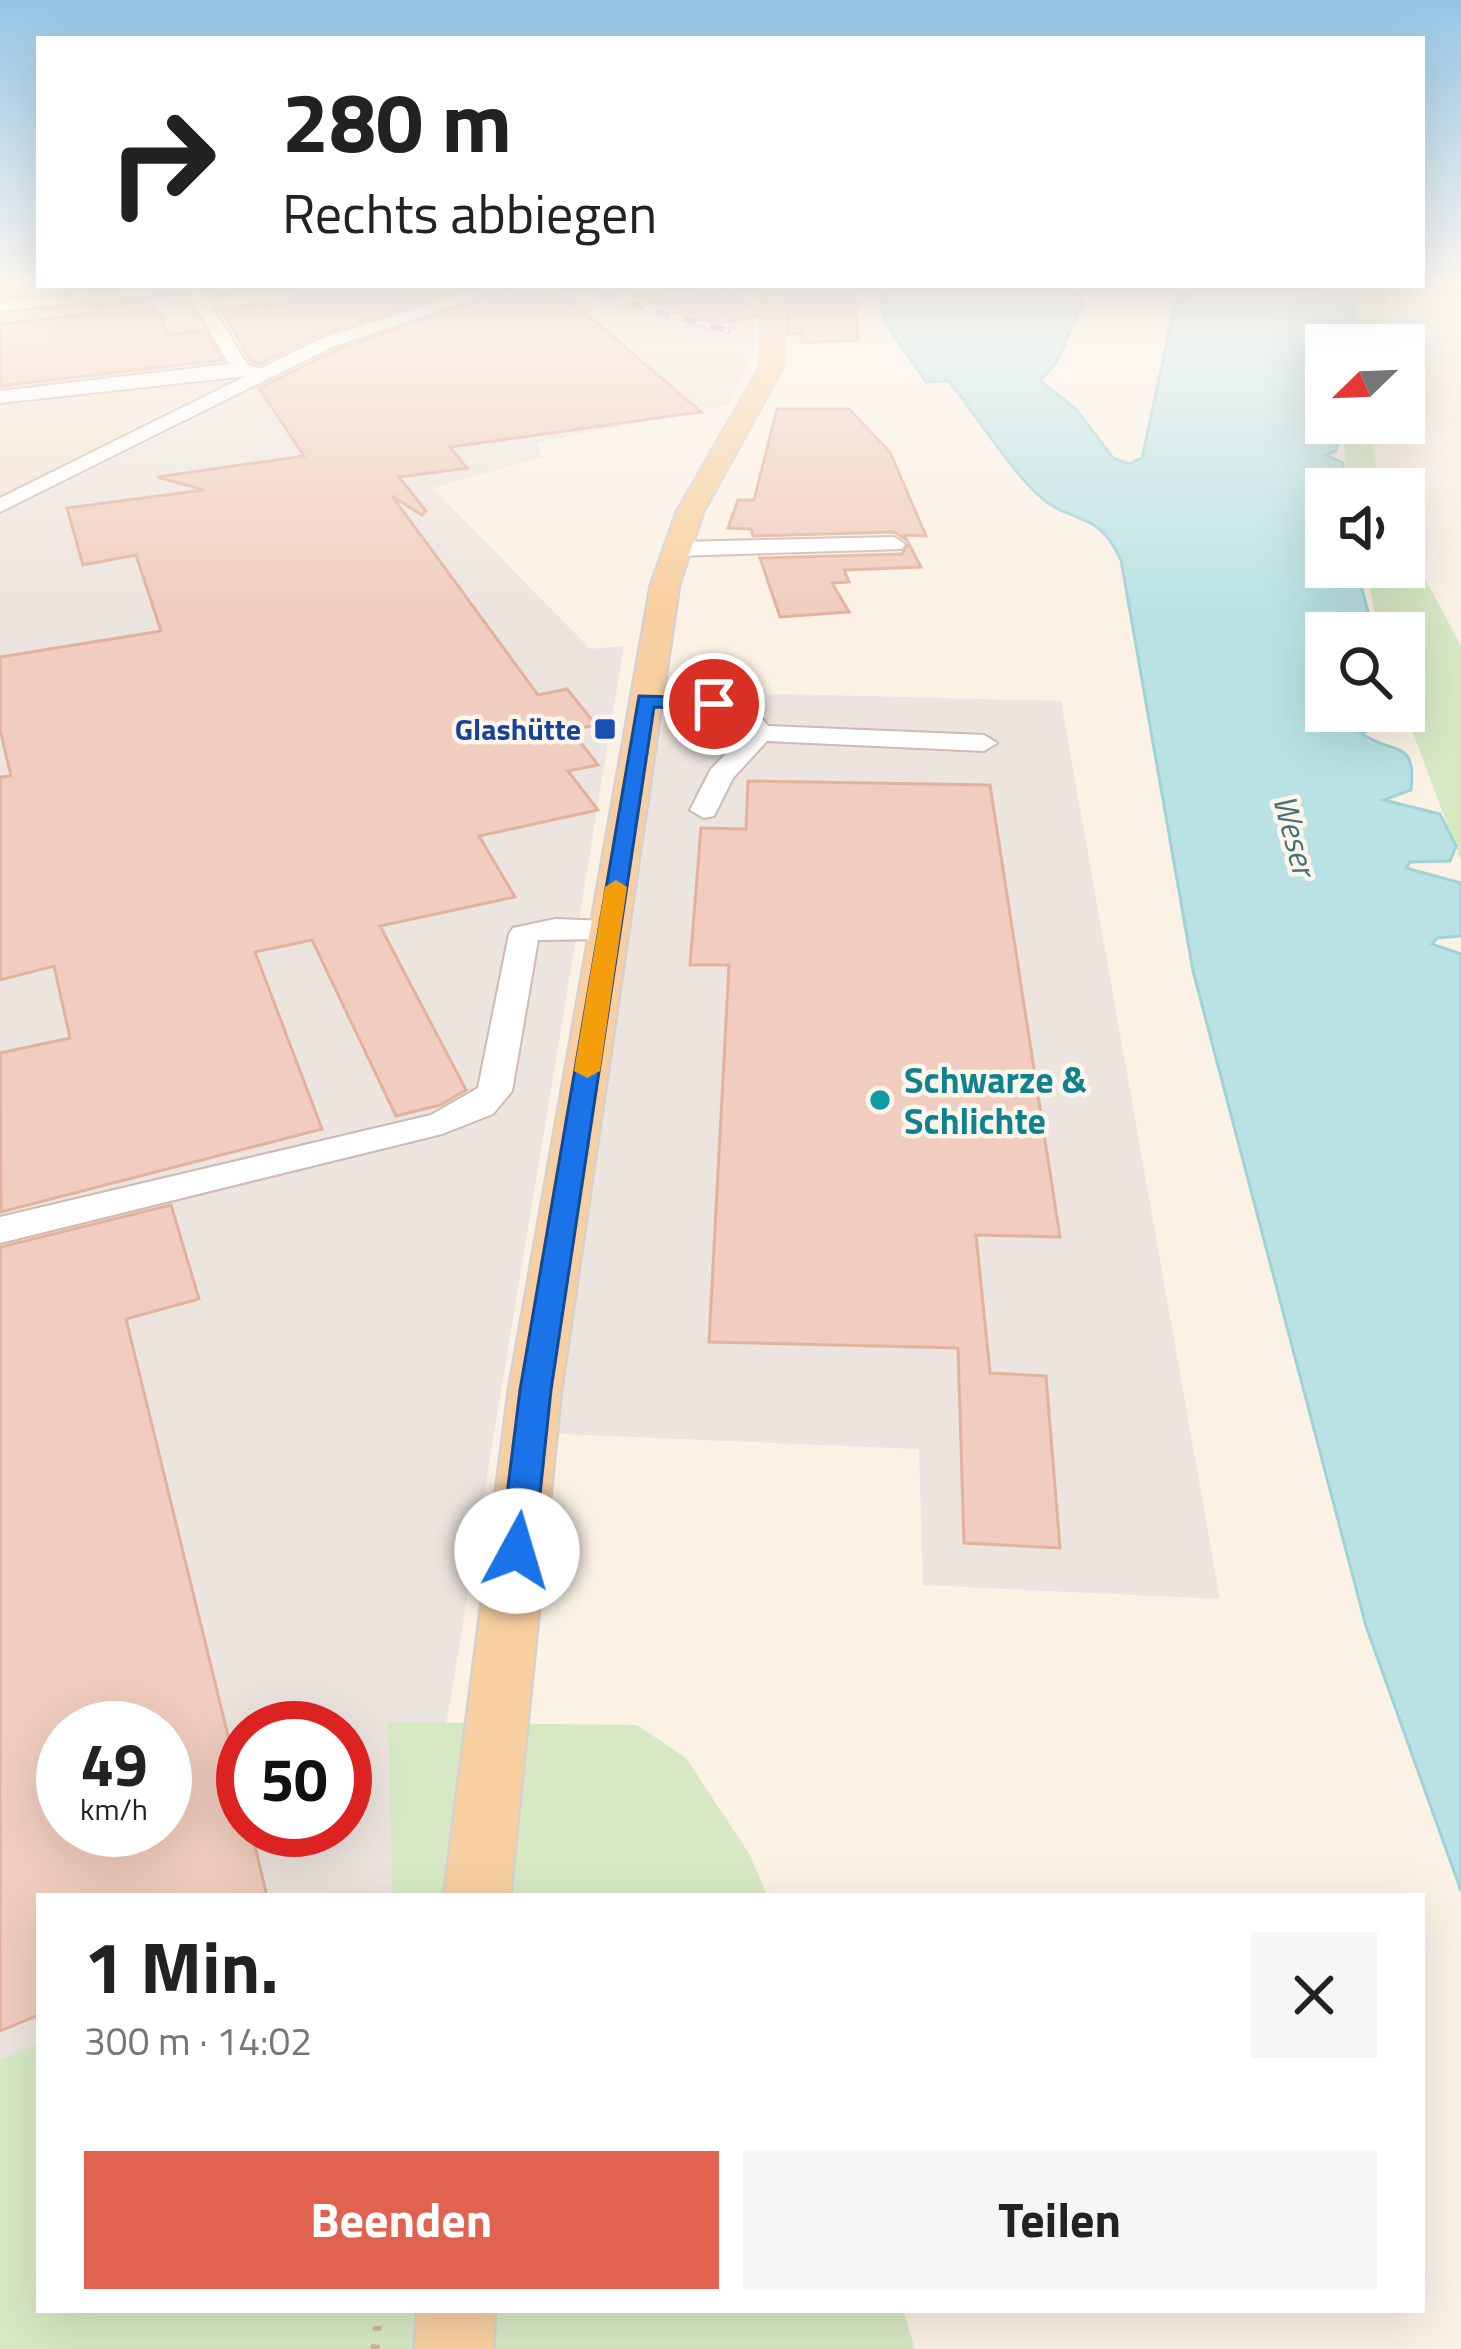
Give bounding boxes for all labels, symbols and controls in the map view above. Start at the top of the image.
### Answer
text: 280 m [282,57,512,185]
icon: right [84,84,240,240]
text: Rechts abbiegen [282,172,657,254]
north arrow [1305,324,1425,444]
map controls [1305,324,1425,732]
button: sound [1305,468,1425,588]
button: search [1305,612,1425,732]
pin [663,653,765,755]
icon: arrive [681,671,747,737]
place label: Glashütte [455,706,581,752]
marker: Glashütte [592,716,618,742]
water label: Weser [1260,789,1331,884]
place label: Schwarze & Schlichte [904,1052,1087,1148]
marker: Schwarze & Schlichte [867,1087,893,1113]
position arrow [454,1488,580,1614]
speed limit sign: 50 [216,1701,372,1857]
text: 49 [80,1718,148,1809]
text: km/h [80,1786,148,1832]
text: 1 Min. [84,1911,279,2021]
button: close [1251,1932,1377,2058]
text: 300 m · 14:02 [84,2011,312,2070]
button: Beenden [84,2151,719,2289]
button: Teilen [743,2151,1377,2289]

